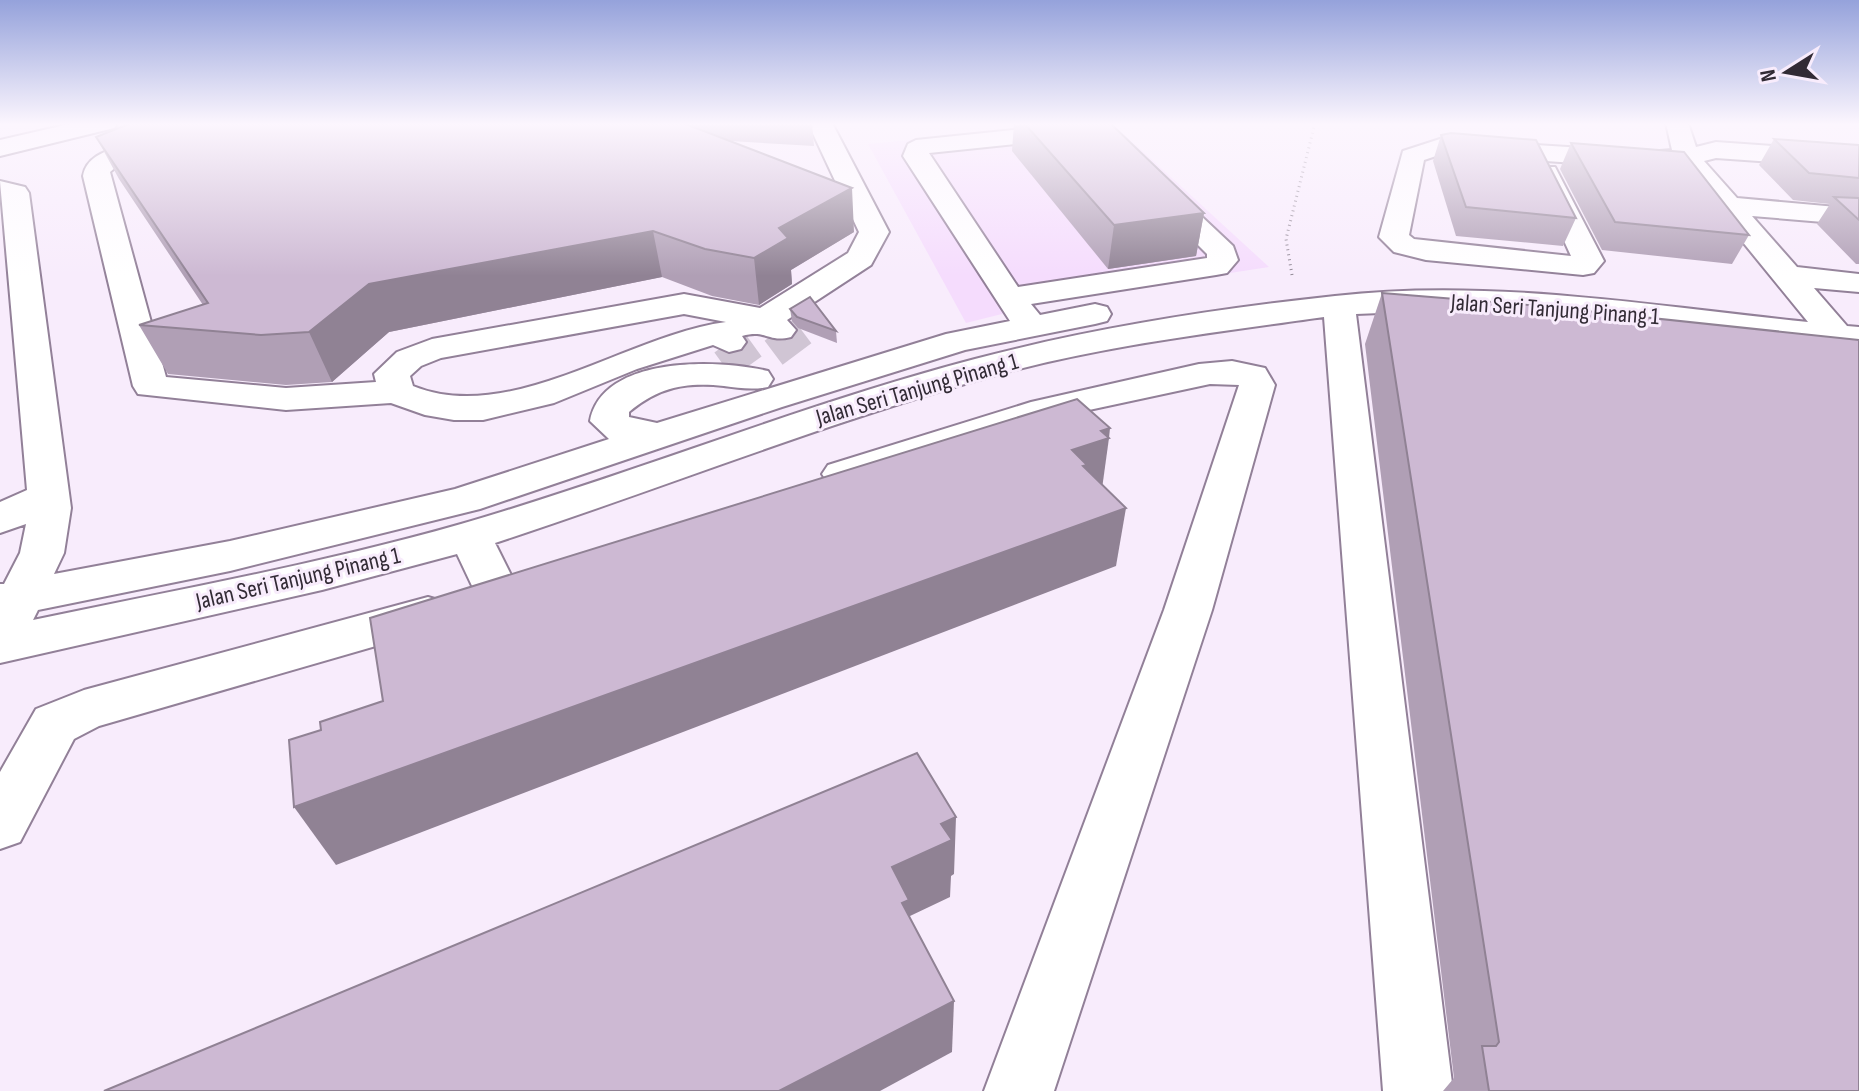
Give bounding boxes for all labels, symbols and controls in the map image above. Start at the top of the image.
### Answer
north arrow [1747,32,1827,112]
text: N [1754,67,1783,84]
street label: Jalan Seri Tanjung Pinang 1 [1449,288,1661,331]
street label: Jalan Seri Tanjung Pinang 1 [812,347,1022,432]
street label: Jalan Seri Tanjung Pinang 1 [192,541,404,616]

